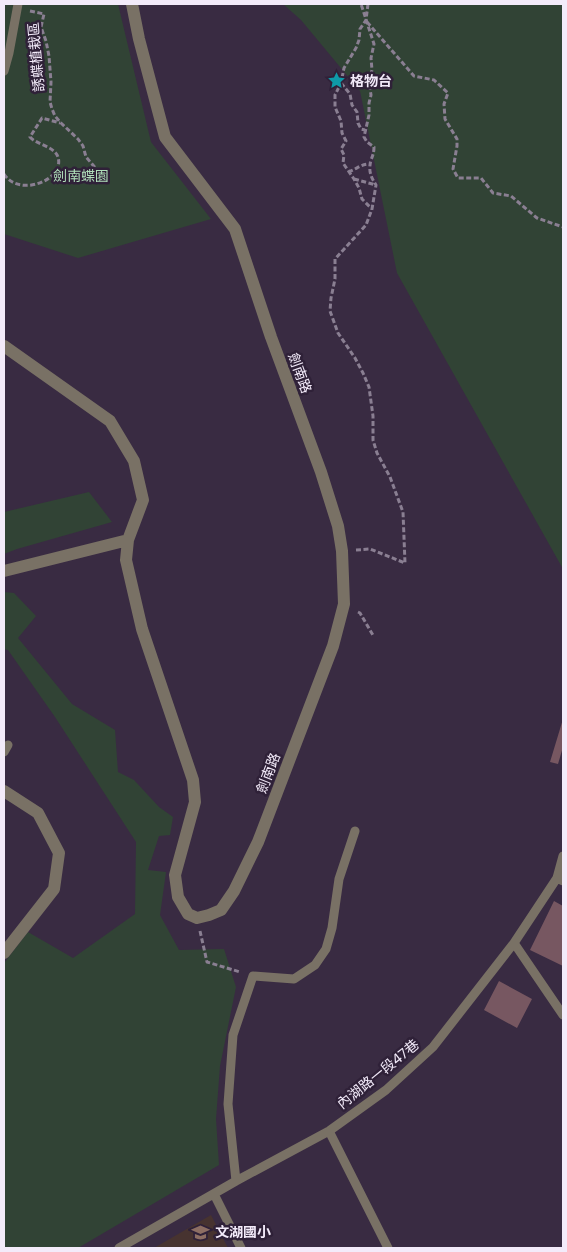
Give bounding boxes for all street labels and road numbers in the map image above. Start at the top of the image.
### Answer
street label: 誘蝶植栽區 [23,21,49,93]
street label: 劍南路 [283,350,317,396]
street label: 劍南路 [251,750,285,796]
street label: 內湖路一段47巷 [333,1035,423,1113]

